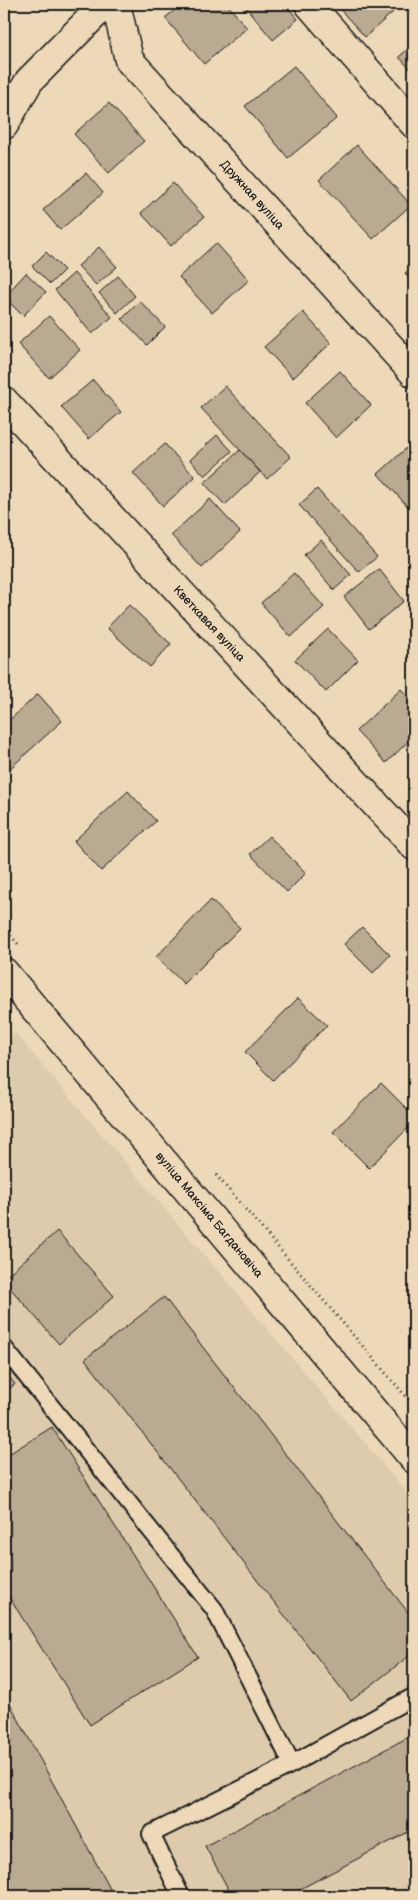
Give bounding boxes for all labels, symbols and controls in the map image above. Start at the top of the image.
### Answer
street label: Дружная вуліца [217,157,287,233]
street label: Кветкавая вуліца [170,583,248,665]
street label: вуліца Максіма Багдановіча [152,1149,266,1281]

